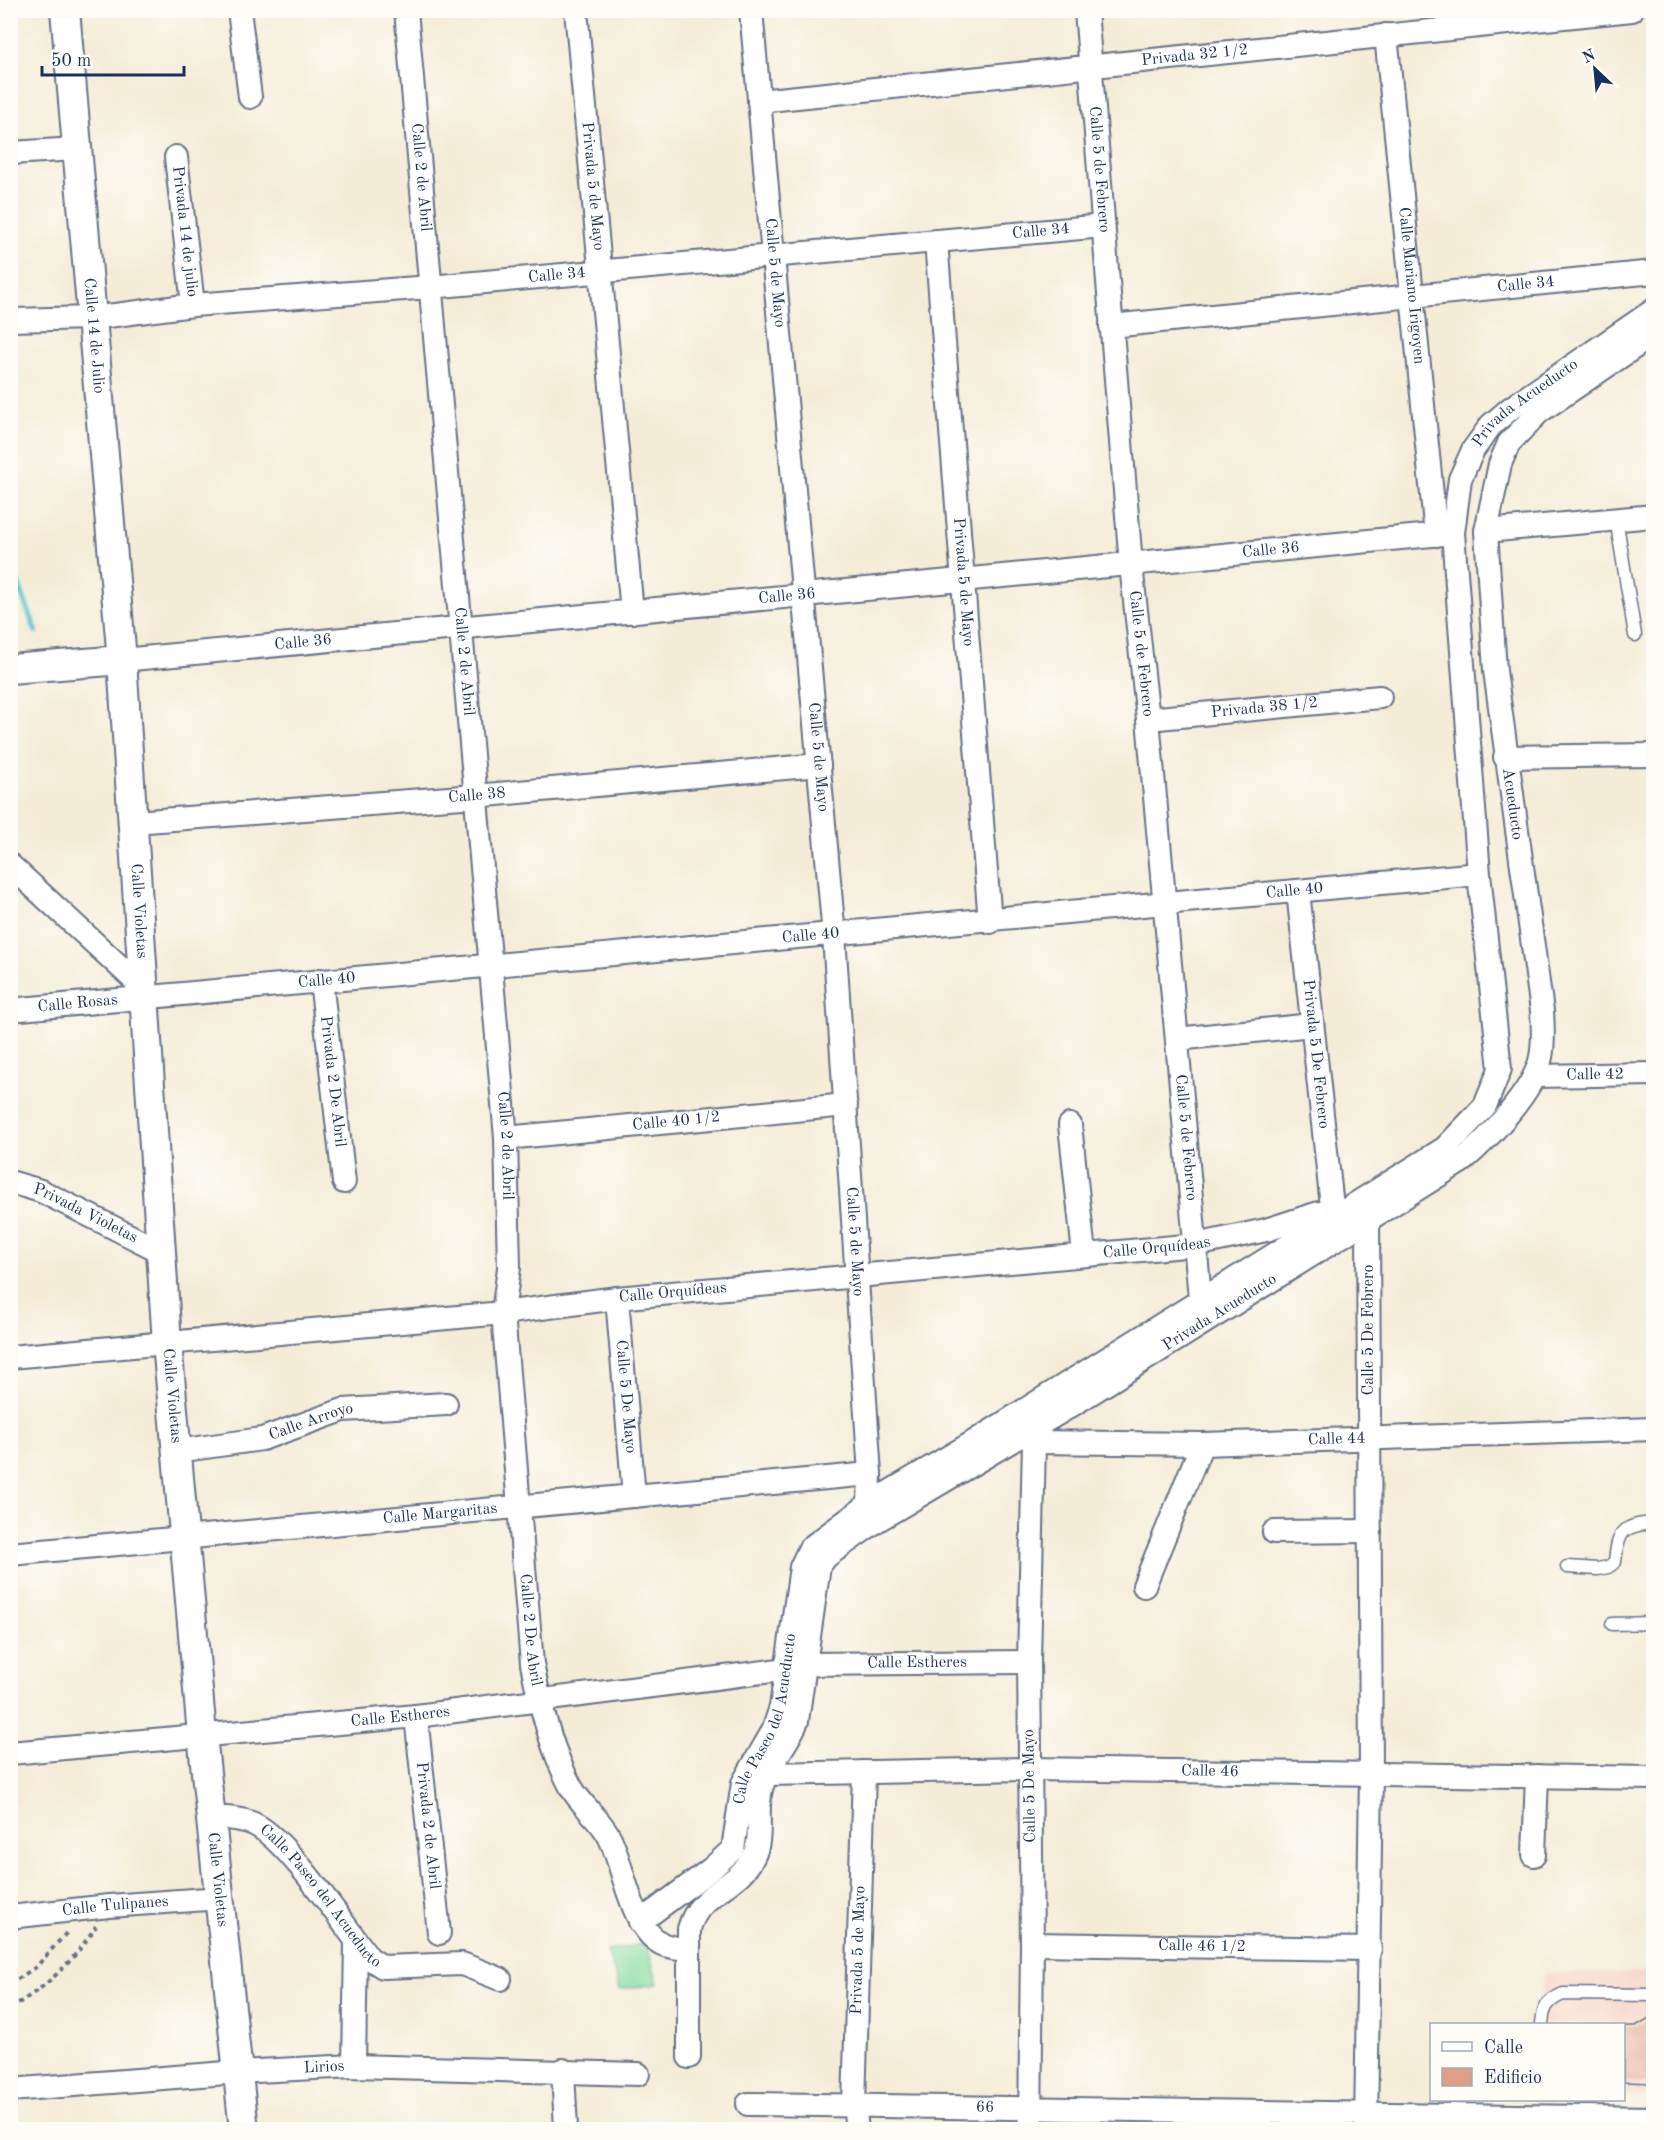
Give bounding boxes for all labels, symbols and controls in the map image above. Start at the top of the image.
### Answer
scale bar [42,39,184,77]
north arrow [1565,39,1625,99]
street label: Privada 32 1/2 [1140,42,1249,69]
text: N [1580,47,1599,67]
text: 50 m [51,52,91,70]
street label: Calle 5 de Febrero [1086,106,1112,233]
street label: Privada 5 de Mayo [578,121,606,251]
street label: Calle 2 de Abril [408,122,434,232]
street label: Privada 14 de julio [169,165,200,298]
street label: Calle Mariano Irigoyen [1395,206,1427,365]
street label: Calle 5 de Mayo [762,218,787,328]
street label: Calle 34 [1011,221,1070,242]
street label: Calle 34 [527,265,586,286]
street label: Calle 34 [1496,274,1555,296]
street label: Calle 14 de Julio [81,277,107,394]
street label: Privada Acueducto [1470,356,1581,450]
street label: Privada 5 de Mayo [950,517,976,647]
street label: Calle 36 [1241,540,1300,561]
street label: Calle 36 [757,586,816,607]
street label: Calle 5 de Febrero [1126,590,1156,718]
street label: Calle 2 de Abril [451,607,477,716]
street label: Calle 36 [274,632,333,653]
street label: Privada 38 1/2 [1210,695,1319,721]
street label: Calle 5 de Mayo [805,702,831,812]
street label: Acueducto [1499,767,1525,841]
street label: Calle 38 [448,785,506,806]
street label: Calle Violetas [127,863,150,959]
street label: Calle 40 [1265,880,1324,902]
street label: Calle 40 [781,925,840,947]
street label: Calle 40 [297,970,356,991]
street label: Privada 5 De Febrero [1300,979,1332,1130]
street label: Calle Rosas [37,992,119,1015]
street label: Privada 2 De Abril [317,1015,348,1148]
street label: Calle 42 [1566,1067,1624,1083]
street label: Calle 5 de Febrero [1172,1074,1199,1201]
street label: Calle 2 de Abril [494,1091,515,1200]
street label: Calle 40 1/2 [632,1109,721,1134]
street label: Privada Violetas [32,1181,140,1246]
street label: Calle 5 de Mayo [843,1186,866,1297]
street label: Calle Orquídeas [1102,1234,1212,1261]
street label: Calle 5 De Febrero [1361,1265,1377,1395]
street label: Privada Acueducto [1160,1271,1280,1354]
street label: Calle Orquídeas [618,1280,728,1306]
street label: Calle 5 De Mayo [613,1339,638,1454]
street label: Calle Violetas [160,1348,184,1444]
street label: Calle Arroyo [267,1401,354,1444]
street label: Calle 44 [1308,1431,1366,1448]
street label: Calle Margaritas [382,1501,498,1527]
street label: Calle 2 De Abril [517,1573,544,1688]
street label: Calle Paseo del Acueducto [732,1632,799,1806]
street label: Calle Estheres [867,1655,967,1671]
street label: Calle Estheres [350,1704,451,1730]
street label: Calle 5 De Mayo [1021,1729,1039,1843]
street label: Privada 2 de Abril [413,1761,442,1890]
street label: Calle 46 [1181,1763,1239,1780]
street label: Calle Paseo del Acueducto [257,1822,384,1971]
street label: Calle Violetas [204,1831,230,1928]
street label: Privada 5 de Mayo [849,1885,869,2015]
street label: Calle Tulipanes [61,1894,169,1919]
street label: Calle 46 1/2 [1158,1938,1246,1955]
legend [1430,2023,1625,2101]
text: Calle [1484,2039,1523,2057]
street label: Lirios [303,2059,345,2077]
text: Edificio [1484,2069,1542,2087]
street label: 66 [976,2100,994,2116]

